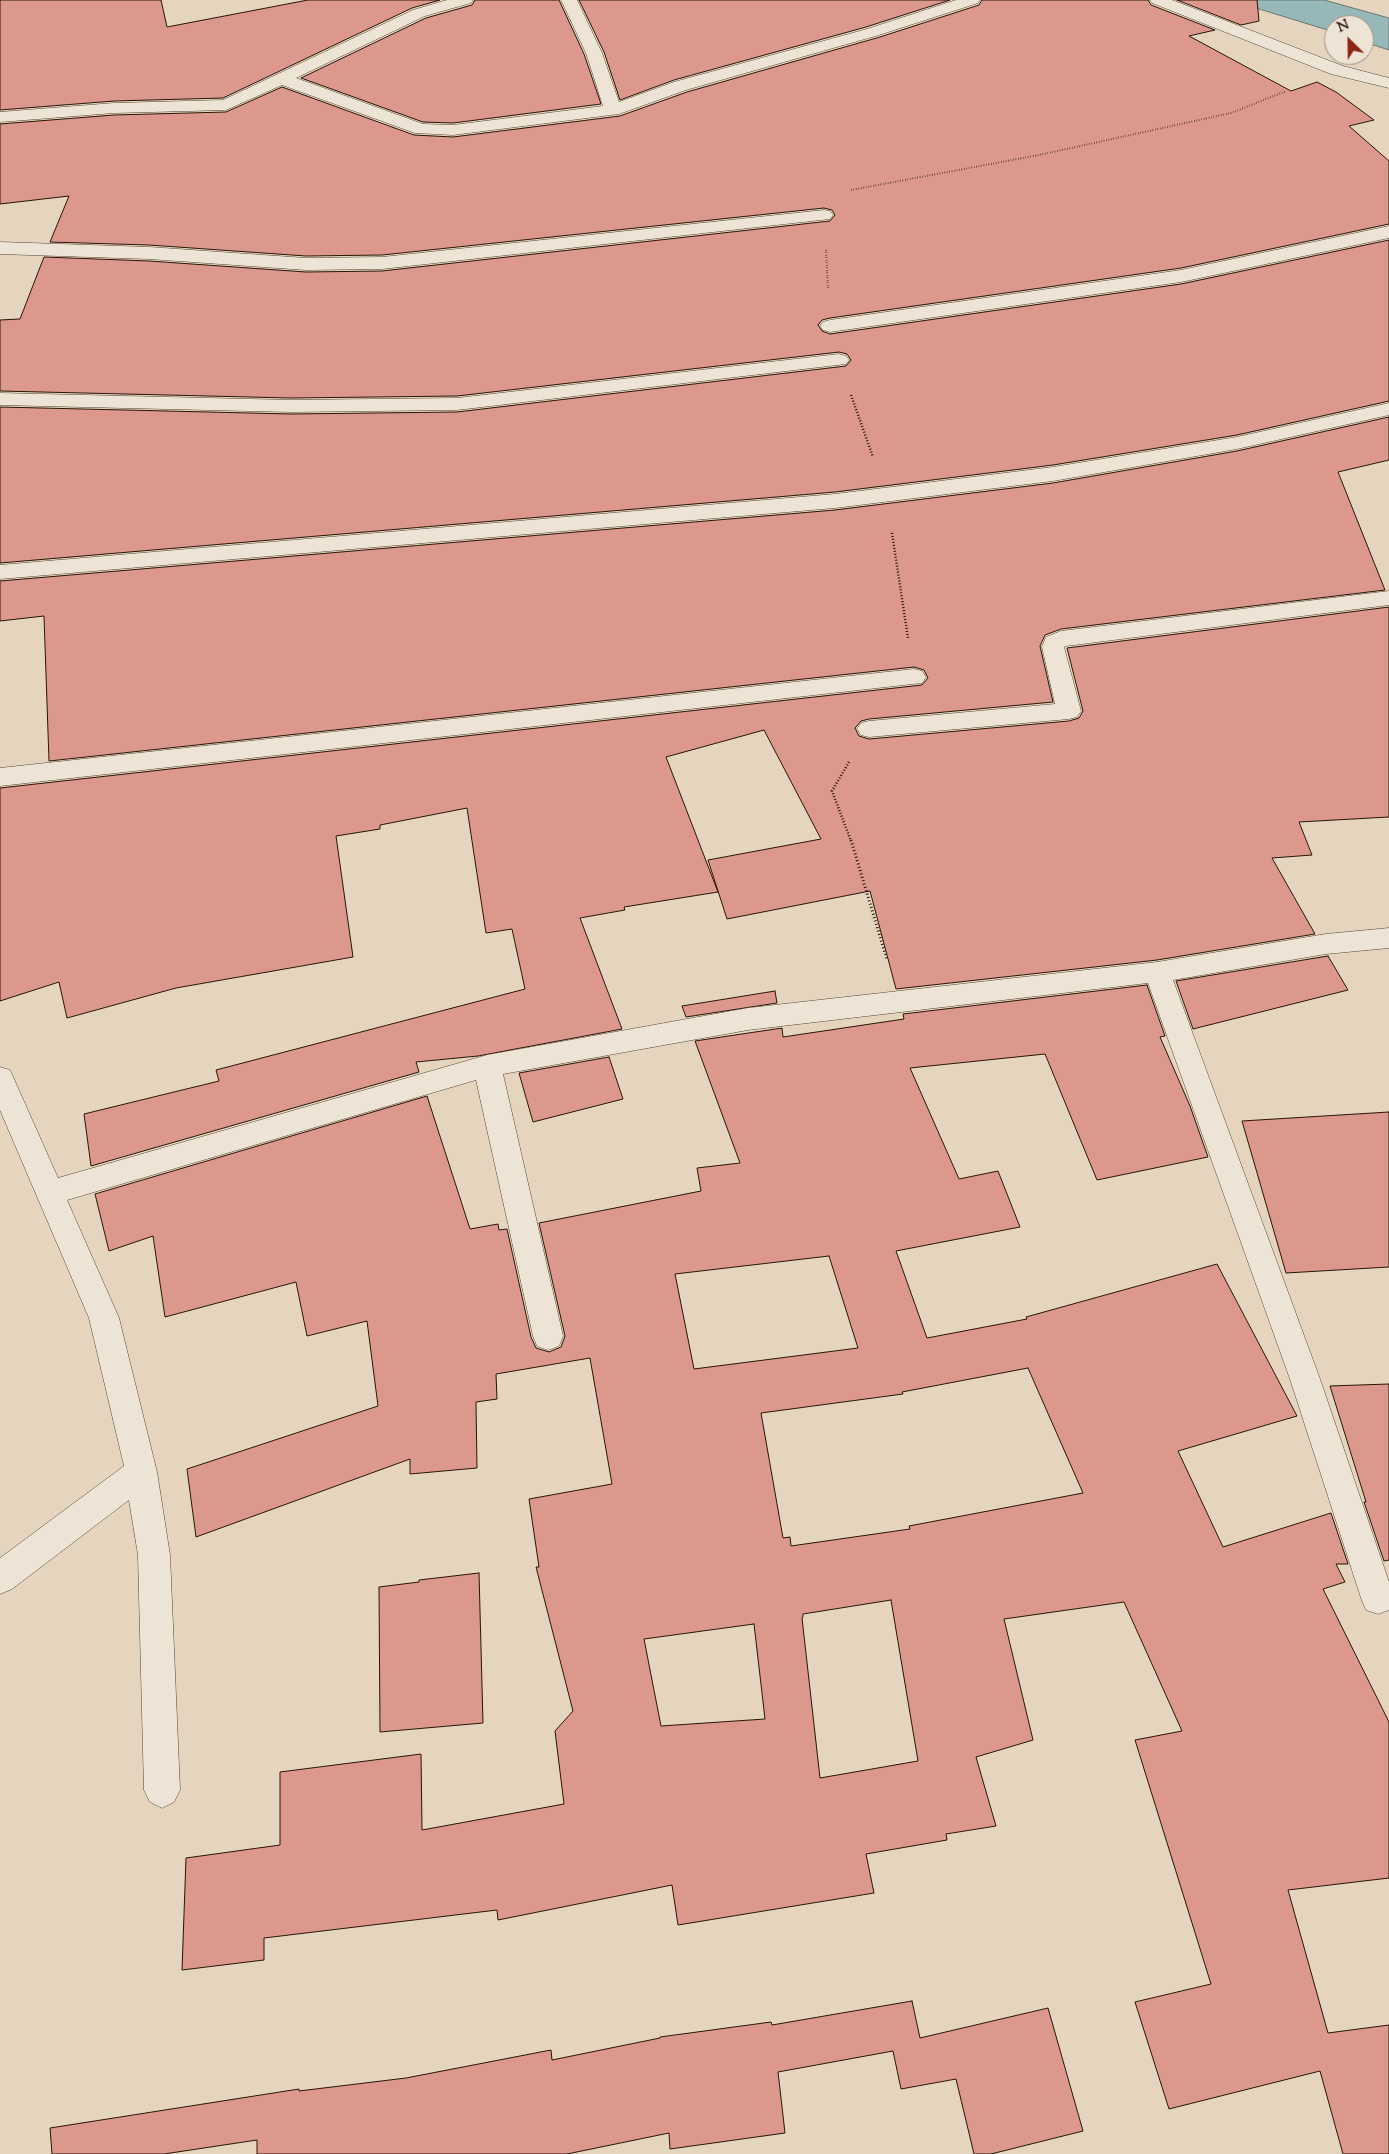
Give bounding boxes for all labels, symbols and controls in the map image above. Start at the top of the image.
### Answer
north arrow [1324,15,1374,65]
text: N [1334,16,1353,39]

